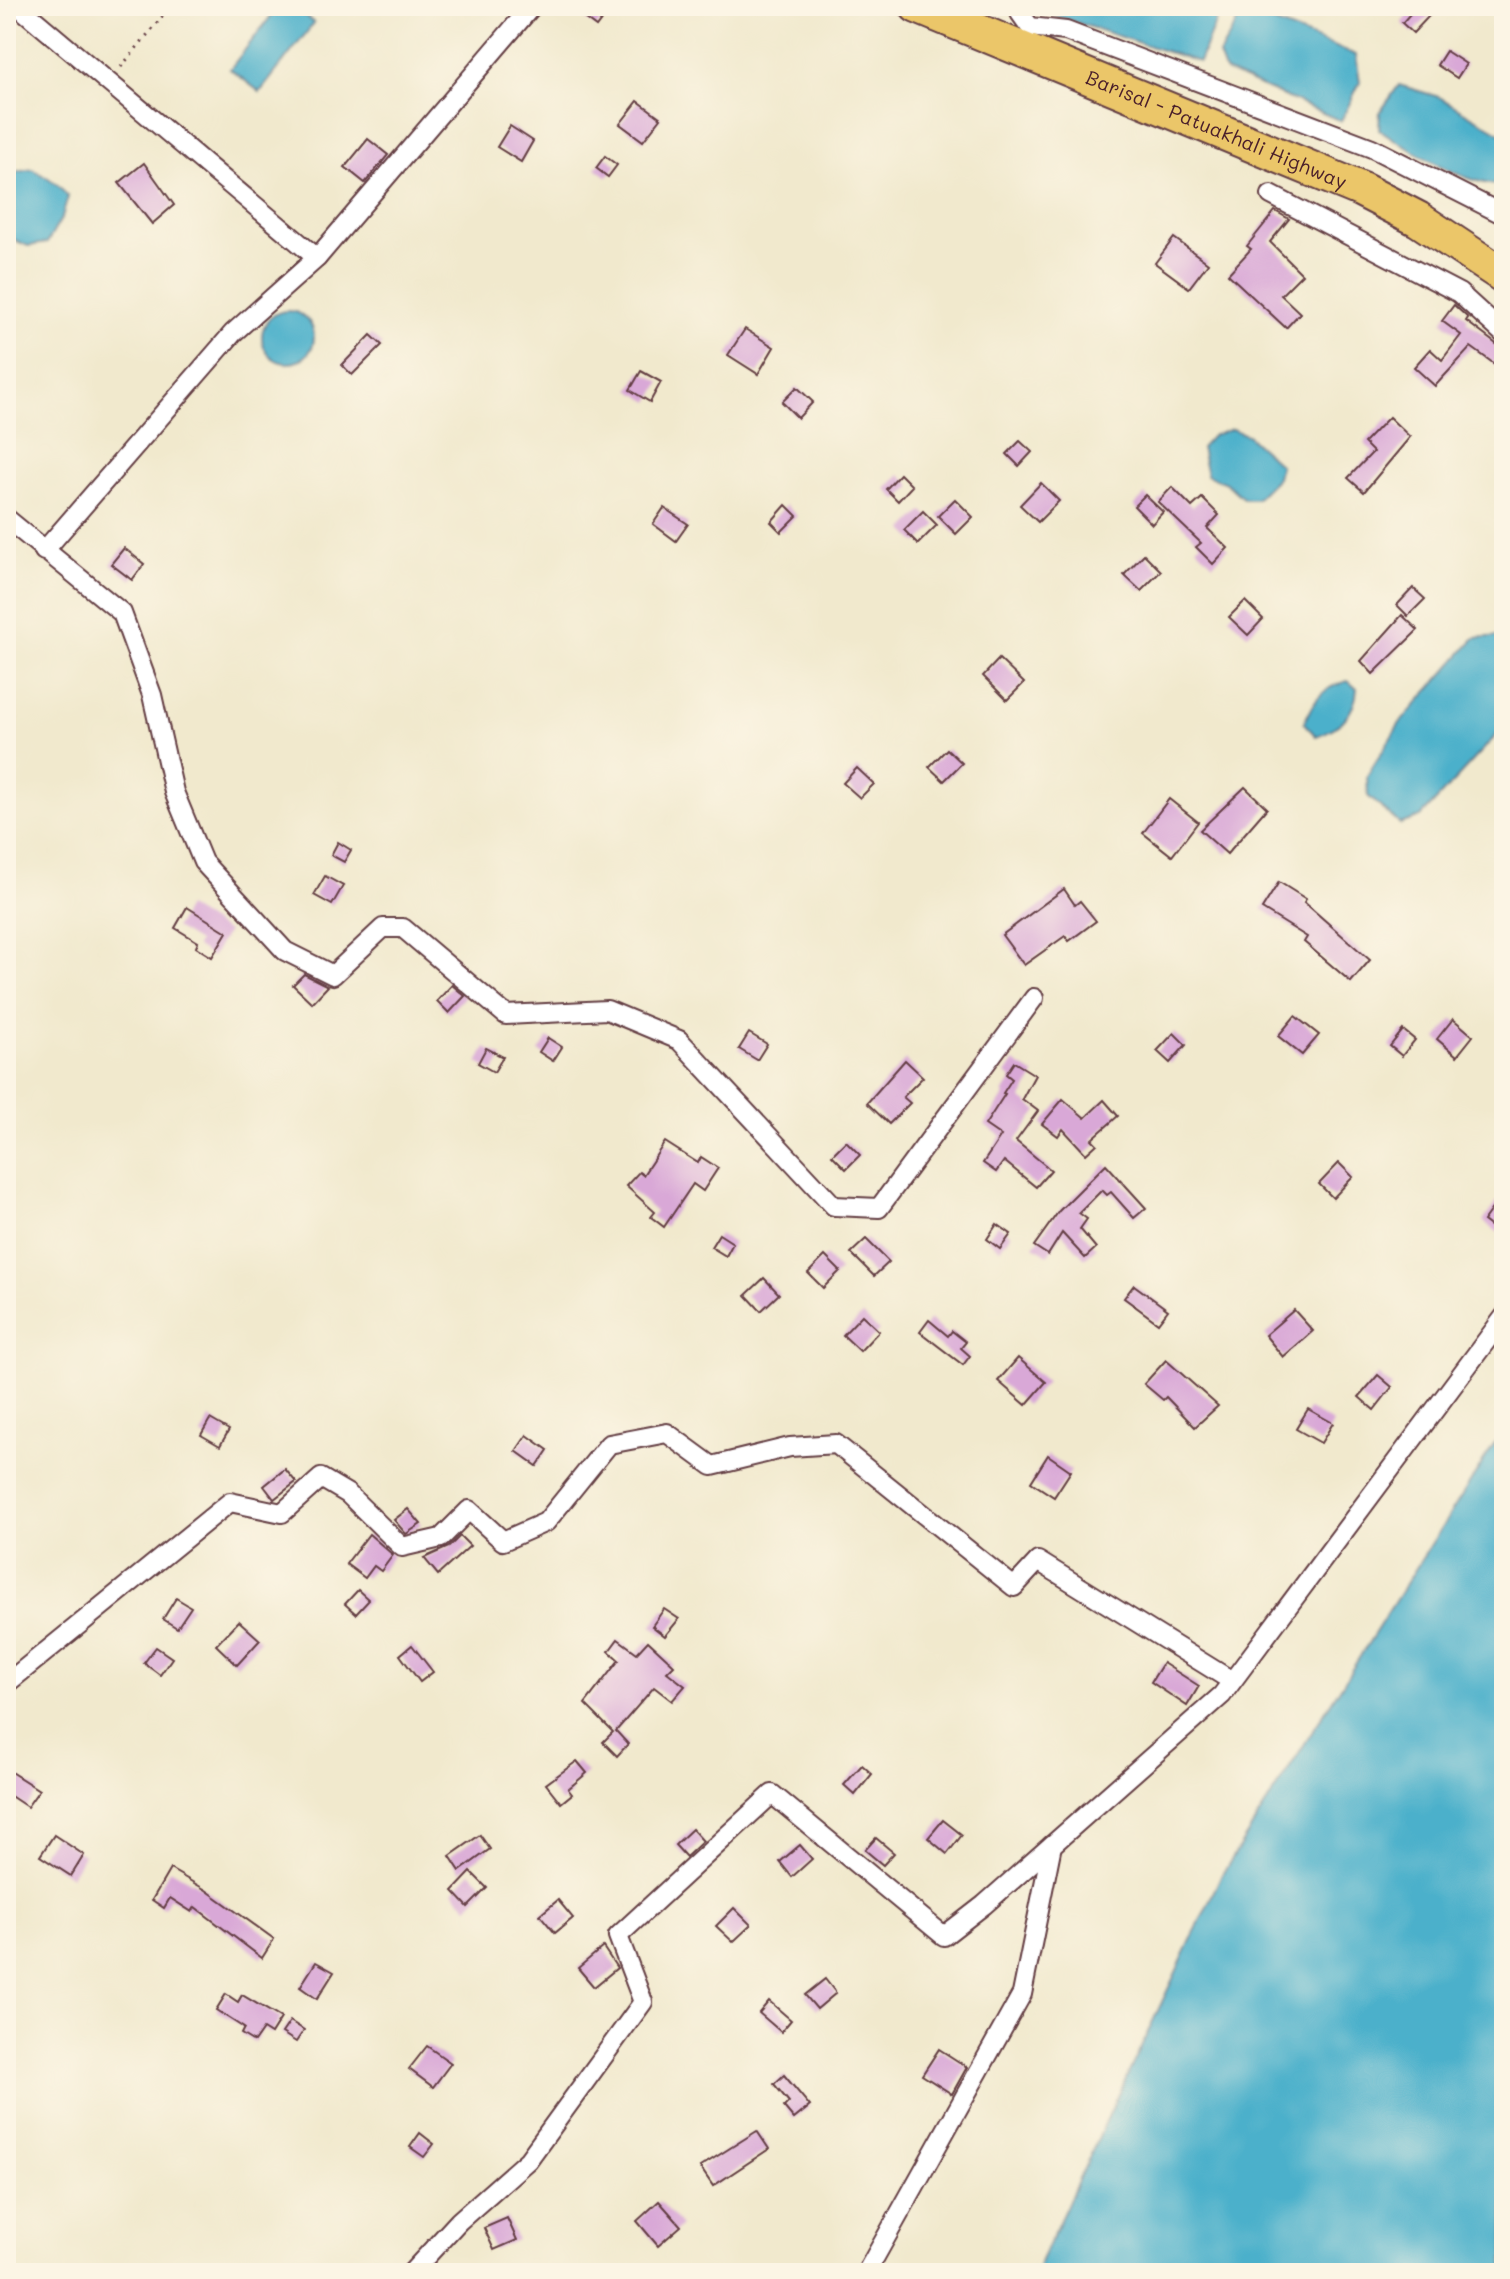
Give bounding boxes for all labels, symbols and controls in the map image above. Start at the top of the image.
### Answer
street label: Barisal - Patuakhali Highway [1082,63,1351,194]

